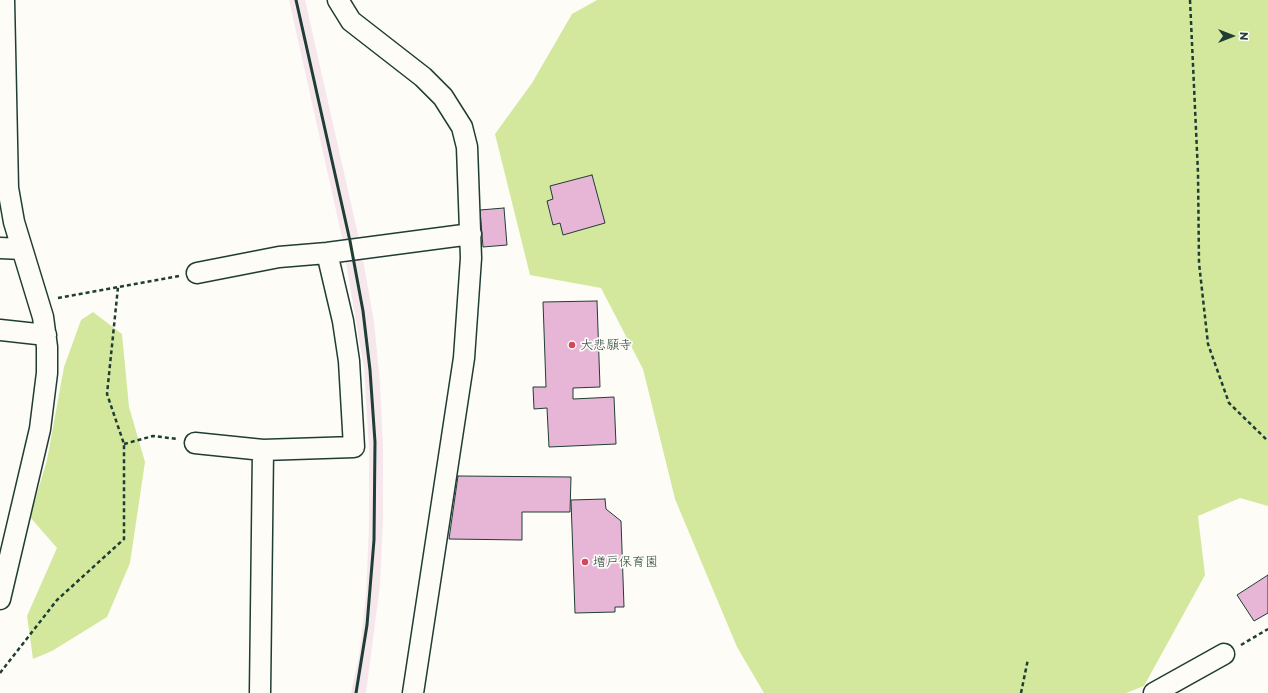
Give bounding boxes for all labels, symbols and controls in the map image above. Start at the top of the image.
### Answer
north arrow [1212,16,1252,56]
text: N [1236,32,1253,40]
place label: 大悲願寺 [580,337,632,353]
marker: 大悲願寺 [567,340,577,350]
place label: 増戸保育園 [593,554,658,570]
marker: 増戸保育園 [580,557,590,567]

